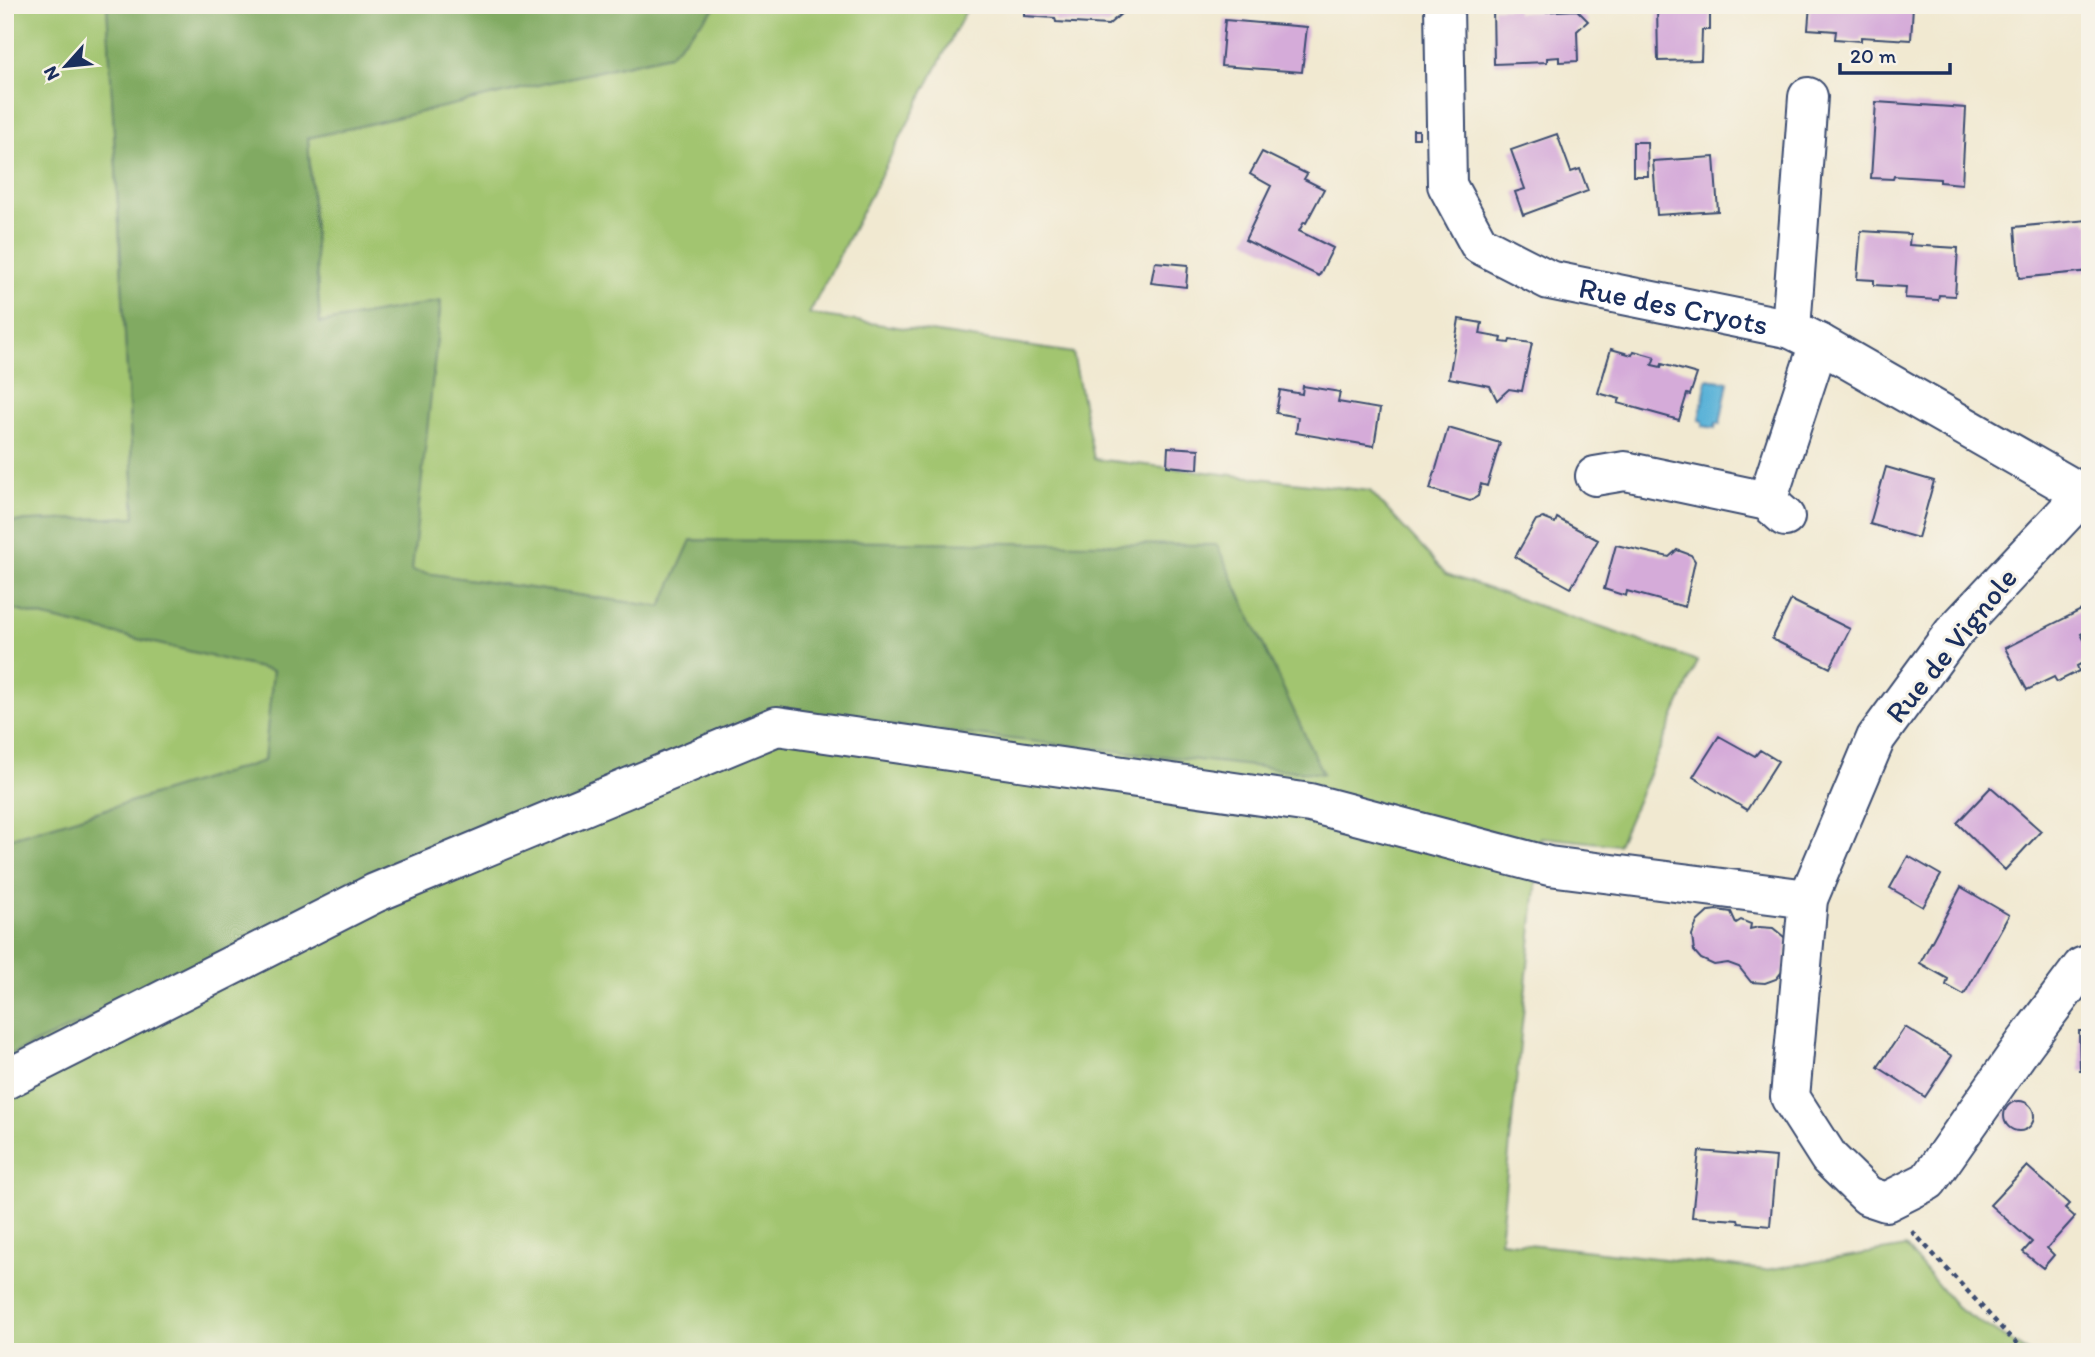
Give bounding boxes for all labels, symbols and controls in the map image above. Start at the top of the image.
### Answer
north arrow [32,32,102,102]
scale bar [1840,32,1950,76]
text: 20 m [1850,43,1897,68]
text: N [38,63,64,84]
street label: Rue des Cryots [1576,268,1772,342]
street label: Rue de Vignole [1877,560,2025,730]

